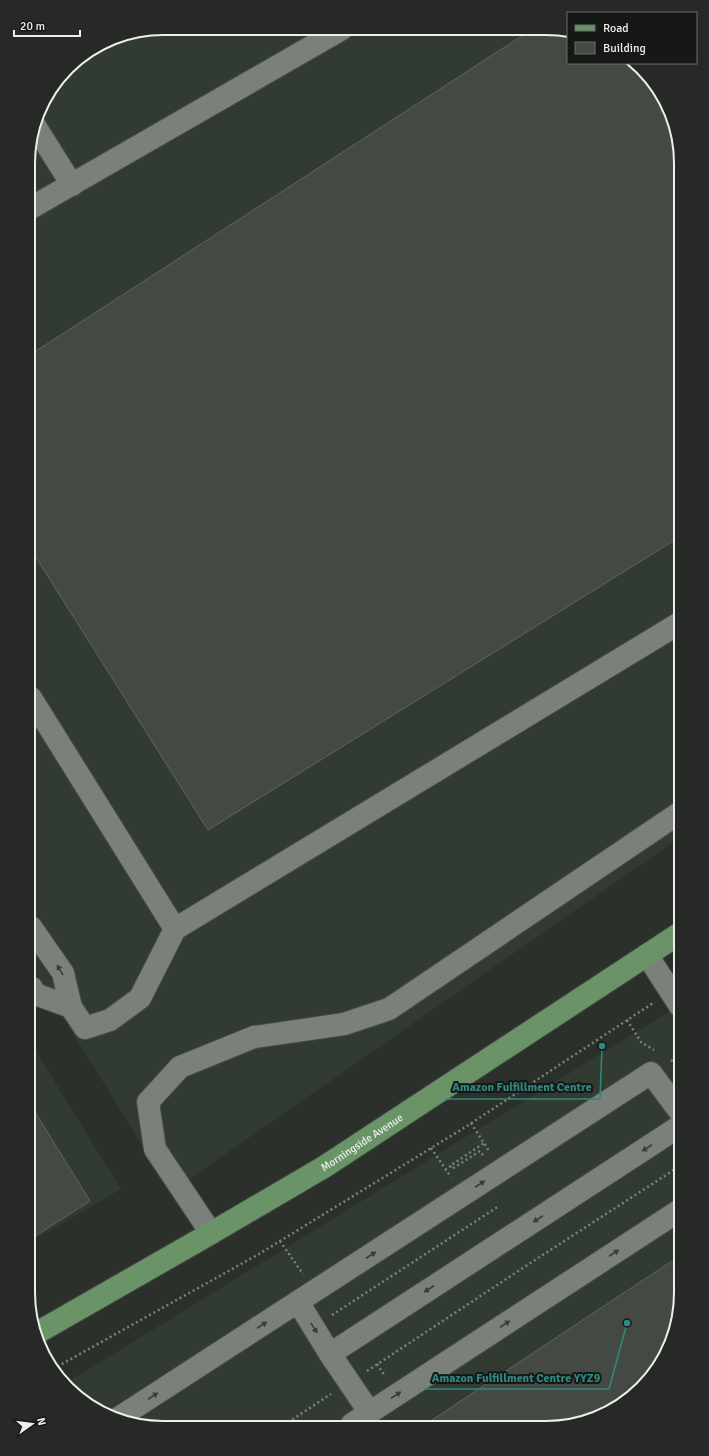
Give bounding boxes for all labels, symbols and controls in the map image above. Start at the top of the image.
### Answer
scale bar [14,12,80,38]
legend [567,12,697,64]
text: 20 m [20,19,45,34]
text: Road [603,21,629,36]
text: Building [603,41,646,56]
one-way arrow [57,964,64,976]
callout: Amazon Fulfillment Centre [445,1075,600,1099]
text: Amazon Fulfillment Centre [452,1080,592,1095]
street label: Morningside Avenue [318,1111,405,1174]
one-way arrow [641,1144,653,1151]
one-way arrow [475,1180,485,1188]
one-way arrow [532,1215,544,1222]
one-way arrow [609,1249,619,1257]
one-way arrow [365,1251,377,1258]
one-way arrow [424,1285,434,1293]
one-way arrow [500,1320,510,1328]
one-way arrow [257,1321,267,1329]
one-way arrow [311,1322,318,1334]
callout: Amazon Fulfillment Centre YYZ9 [424,1365,609,1389]
text: Amazon Fulfillment Centre YYZ9 [432,1371,601,1386]
one-way arrow [391,1391,402,1399]
one-way arrow [147,1392,158,1400]
north arrow [12,1404,52,1444]
text: N [34,1416,48,1427]

